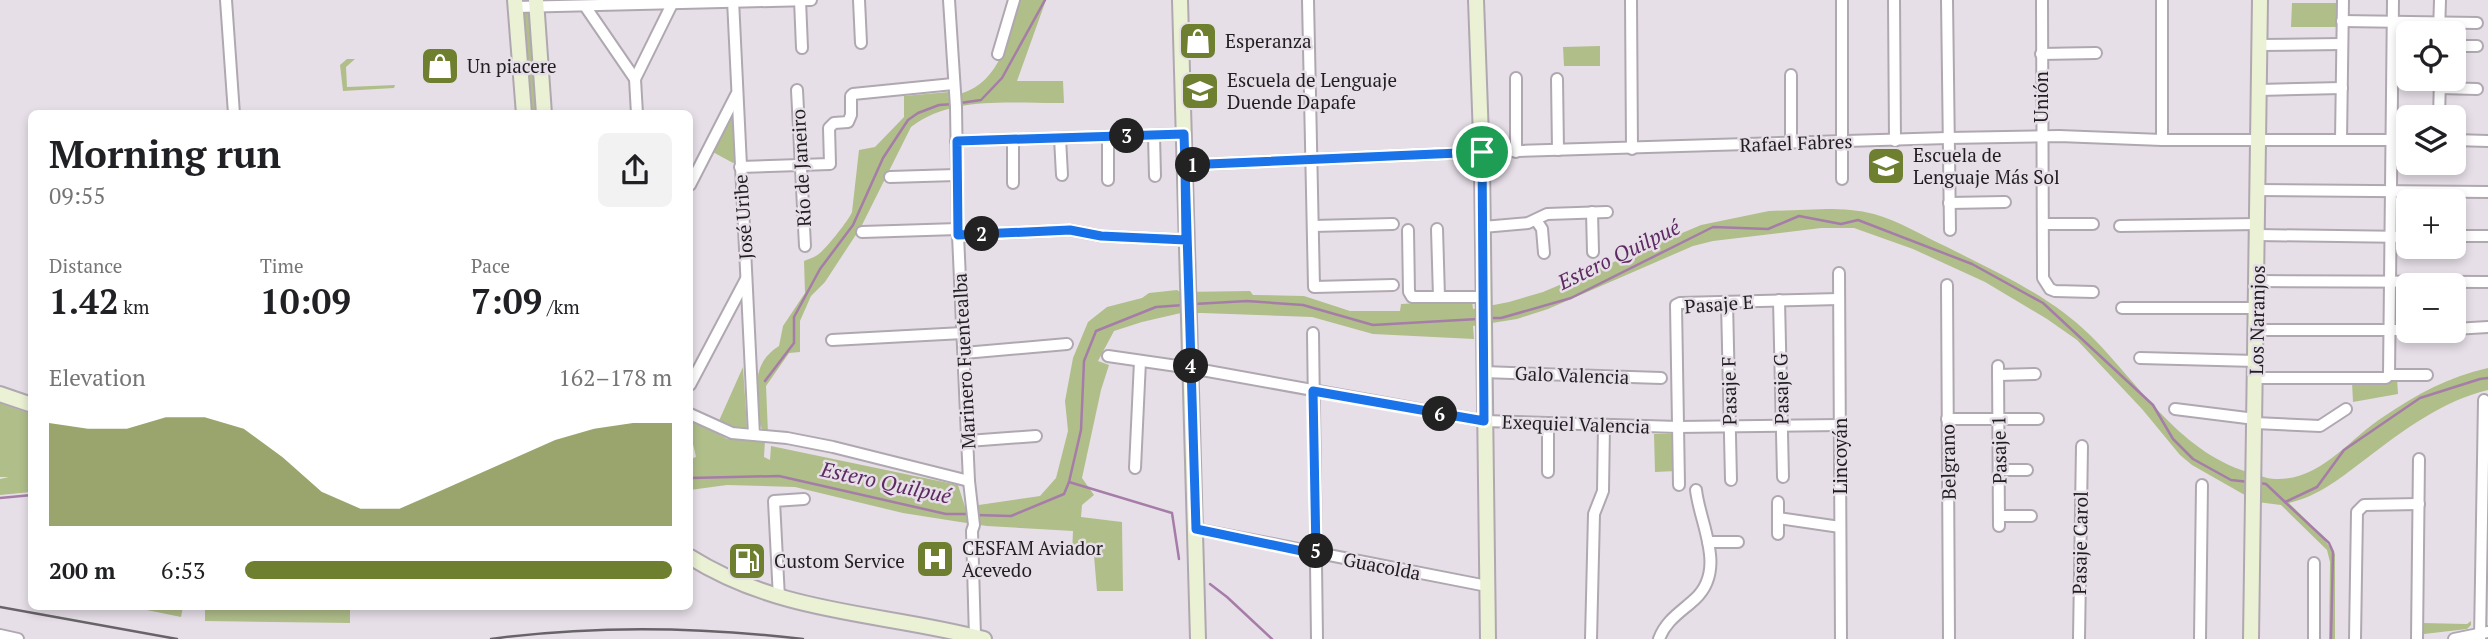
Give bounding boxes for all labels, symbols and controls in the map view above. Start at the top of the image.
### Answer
shop icon: Esperanza [1177,20,1219,62]
map controls [2396,21,2466,343]
button: locate [2396,21,2466,91]
place label: Esperanza [1225,28,1312,53]
shop icon: Un piacere [419,45,461,87]
place label: Un piacere [467,53,557,78]
place label: Escuela de Lenguaje Duende Dapafe [1227,67,1397,114]
school or university icon: Escuela de Lenguaje Duende Dapafe [1179,70,1221,112]
street label: Unión [2028,71,2053,123]
button: layers [2396,105,2466,175]
street label: Río de Janeiro [785,108,816,228]
pin: 3 [1110,118,1144,154]
pin [1452,122,1512,182]
text: 3 [1121,123,1132,148]
street label: Rafael Fabres [1739,128,1853,157]
text: Morning run [49,129,281,179]
button: share [598,133,672,207]
icon: arrive [1463,133,1501,171]
place label: Escuela de Lenguaje Más Sol [1913,142,2060,189]
school or university icon: Escuela de Lenguaje Más Sol [1865,145,1907,187]
pin: 1 [1176,148,1210,182]
text: 1 [1187,152,1198,177]
street label: José Uribe [727,174,758,260]
text: 09:55 [49,180,106,211]
button: + [2396,189,2466,259]
water label: Estero Quilpué [1552,212,1685,296]
pin: 2 [964,216,1000,252]
text: 2 [976,221,987,246]
text: Distance [49,253,122,278]
text: Time [260,253,303,278]
text: Pace [471,253,510,278]
street label: Los Naranjos [2243,265,2270,375]
street label: Marinero Fuentealba [946,272,981,450]
button: − [2396,273,2466,343]
text: 1.42 [49,278,119,324]
text: 10:09 [260,278,351,324]
text: 7:09 [471,278,542,324]
street label: Pasaje E [1683,289,1754,318]
text: km [119,294,150,319]
text: /km [542,294,580,319]
pin: 4 [1174,348,1208,384]
text: 4 [1185,353,1196,378]
street label: Pasaje G [1767,353,1794,425]
street label: Pasaje F [1715,356,1742,426]
street label: Galo Valencia [1514,360,1630,389]
text: Elevation [49,362,146,393]
text: 162–178 m [559,362,672,393]
pin: 6 [1422,396,1458,432]
text: 6 [1434,401,1445,426]
street label: Exequiel Valencia [1501,408,1651,439]
street label: Pasaje 1 [1985,416,2012,484]
street label: Lincoyán [1827,418,1852,494]
street label: Belgrano [1934,424,1961,500]
water label: Estero Quilpué [817,454,954,510]
street label: Pasaje Carol [2066,491,2093,595]
pin: 5 [1298,534,1334,568]
place label: CESFAM Aviador Acevedo [962,535,1104,582]
hospital icon: CESFAM Aviador Acevedo [914,538,956,580]
text: 5 [1310,538,1321,563]
fuel station icon: Custom Service [726,540,768,582]
street label: Guacolda [1341,546,1423,585]
place label: Custom Service [774,548,905,573]
text: 200 m [49,555,115,586]
text: 6:53 [161,555,205,586]

